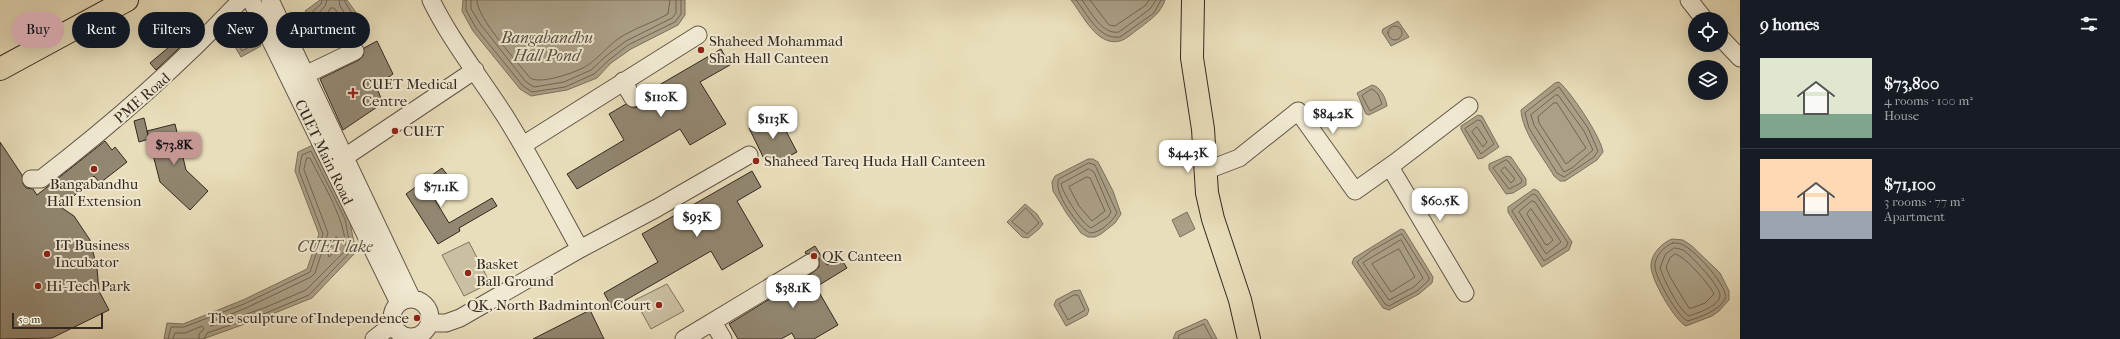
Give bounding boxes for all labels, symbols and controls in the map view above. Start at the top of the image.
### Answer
chip: Buy [12,12,64,48]
chip: Rent [72,12,130,48]
chip: Filters [138,12,205,48]
chip: New [213,12,268,48]
chip: Apartment [276,12,370,48]
map controls [1688,12,1728,100]
button: locate [1688,12,1728,52]
icon: filters [2078,13,2100,35]
text: 9 homes [1760,14,1819,34]
water label: Bangabandhu Hall Pond [500,28,593,65]
place label: Shaheed Mohammad Shah Hall Canteen [709,32,844,67]
marker: Shaheed Mohammad Shah Hall Canteen [696,45,706,55]
button: layers [1688,60,1728,100]
street label: PME Road [110,68,174,127]
text: $73,800 [1884,73,1939,93]
icon: home [1792,74,1840,122]
place label: CUET Medical Centre [362,75,457,110]
pin: $110K [633,84,689,118]
marker: CUET Medical Centre [347,87,359,99]
text: $110K [645,89,677,104]
text: 4 rooms · 100 m² [1884,93,1973,108]
street label: CUET Main Road [291,97,358,208]
pin: $84.2K [1300,101,1366,135]
pin: $113K [745,106,801,140]
text: $84.2K [1313,106,1353,121]
text: House [1884,108,1919,123]
text: $113K [757,111,789,126]
place label: CUET [403,122,445,140]
marker: CUET [390,126,400,136]
pin: $73.8K [141,132,207,166]
text: $73.8K [155,137,193,152]
pin: $44.3K [1155,140,1221,174]
text: $44.3K [1168,145,1208,160]
place label: Shaheed Tareq Huda Hall Canteen [764,152,986,170]
marker: Shaheed Tareq Huda Hall Canteen [751,156,761,166]
marker: Bangabandhu Hall Extension [89,164,99,174]
pin: $71.1K [408,174,474,208]
text: $71,100 [1884,174,1936,194]
place label: Bangabandhu Hall Extension [47,175,142,210]
icon: home [1792,175,1840,223]
text: $71.1K [424,179,458,194]
pin: $60.5K [1407,188,1473,222]
text: $60.5K [1421,193,1459,208]
text: 3 rooms · 77 m² [1884,194,1964,209]
pin: $93K [673,204,721,238]
text: $93K [683,209,711,224]
text: Apartment [1884,209,1945,224]
place label: IT Business Incubator [55,236,130,271]
water label: CUET lake [297,237,373,256]
place label: QK Canteen [822,247,902,265]
marker: IT Business Incubator [42,249,52,259]
marker: QK Canteen [809,251,819,261]
place label: Basket Ball Ground [476,255,555,290]
marker: Basket Ball Ground [463,268,473,278]
pin: $38.1K [760,275,826,309]
place label: Hi-Tech Park [46,277,131,295]
text: $38.1K [775,280,811,295]
marker: Hi-Tech Park [33,281,43,291]
place label: QK, North Badminton Court [467,296,652,314]
marker: QK, North Badminton Court [654,300,664,310]
place label: The sculpture of Independence [208,309,410,327]
scale bar [12,311,103,330]
text: 50 m [18,313,40,326]
marker: The sculpture of Independence [412,313,422,323]

